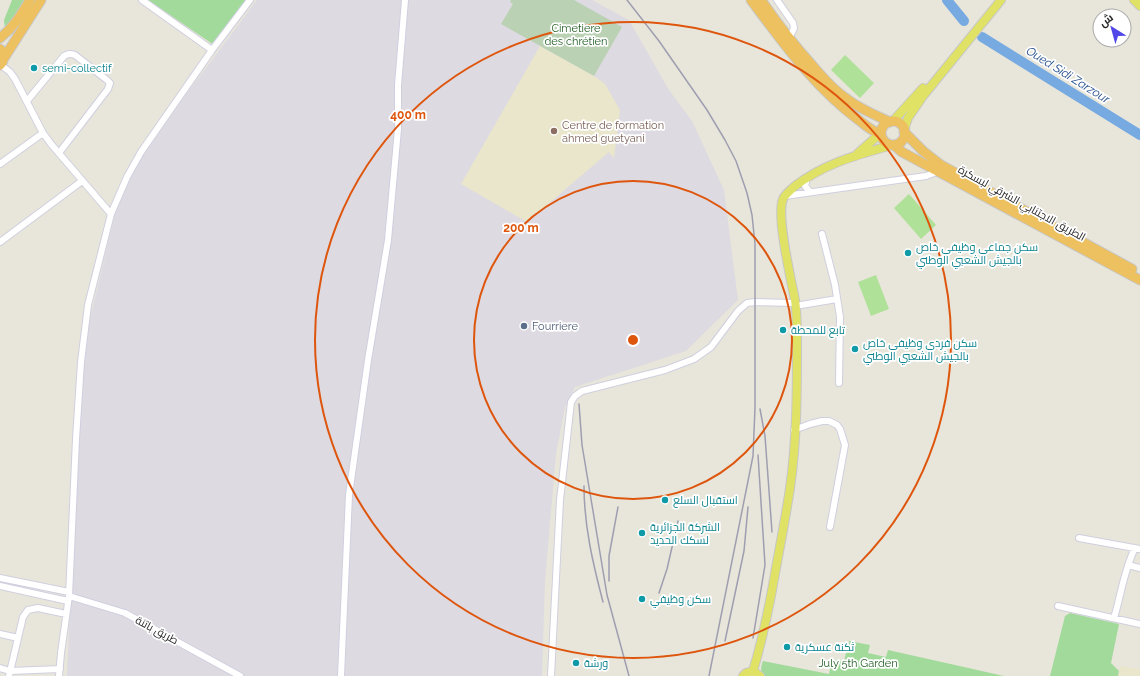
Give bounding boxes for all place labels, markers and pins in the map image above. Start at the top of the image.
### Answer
place label: semi-collectif [42,62,112,75]
marker: semi-collectif [29,63,39,73]
place label: Centre de formation ahmed guetyani [562,119,664,145]
marker: Centre de formation ahmed guetyani [549,126,559,136]
place label: سكن جماعي وظيفي خاص بالجيش الشعبي الوطني [916,241,1038,269]
marker: سكن جماعي وظيفي خاص بالجيش الشعبي الوطني [903,248,913,258]
place label: Fourriere [532,320,578,333]
marker: Fourriere [519,321,529,331]
place label: تابع للمحطة [791,324,845,338]
marker: تابع للمحطة [778,325,788,335]
centre of rings [626,333,640,347]
place label: سكن فردي وظيفي خاص بالجيش الشعبي الوطني [863,337,977,365]
marker: سكن فردي وظيفي خاص بالجيش الشعبي الوطني [850,344,860,354]
place label: استقبال السلع [673,494,738,508]
marker: استقبال السلع [660,495,670,505]
place label: الشركة الجزائرية لسكك الحديد [650,521,720,547]
marker: الشركة الجزائرية لسكك الحديد [637,528,647,538]
place label: سكن وظيفي [650,593,711,608]
marker: سكن وظيفي [637,594,647,604]
place label: ثكنة عسكرية [795,641,854,654]
marker: ثكنة عسكرية [782,642,792,652]
place label: ورشة [584,657,608,670]
marker: ورشة [571,658,581,668]

